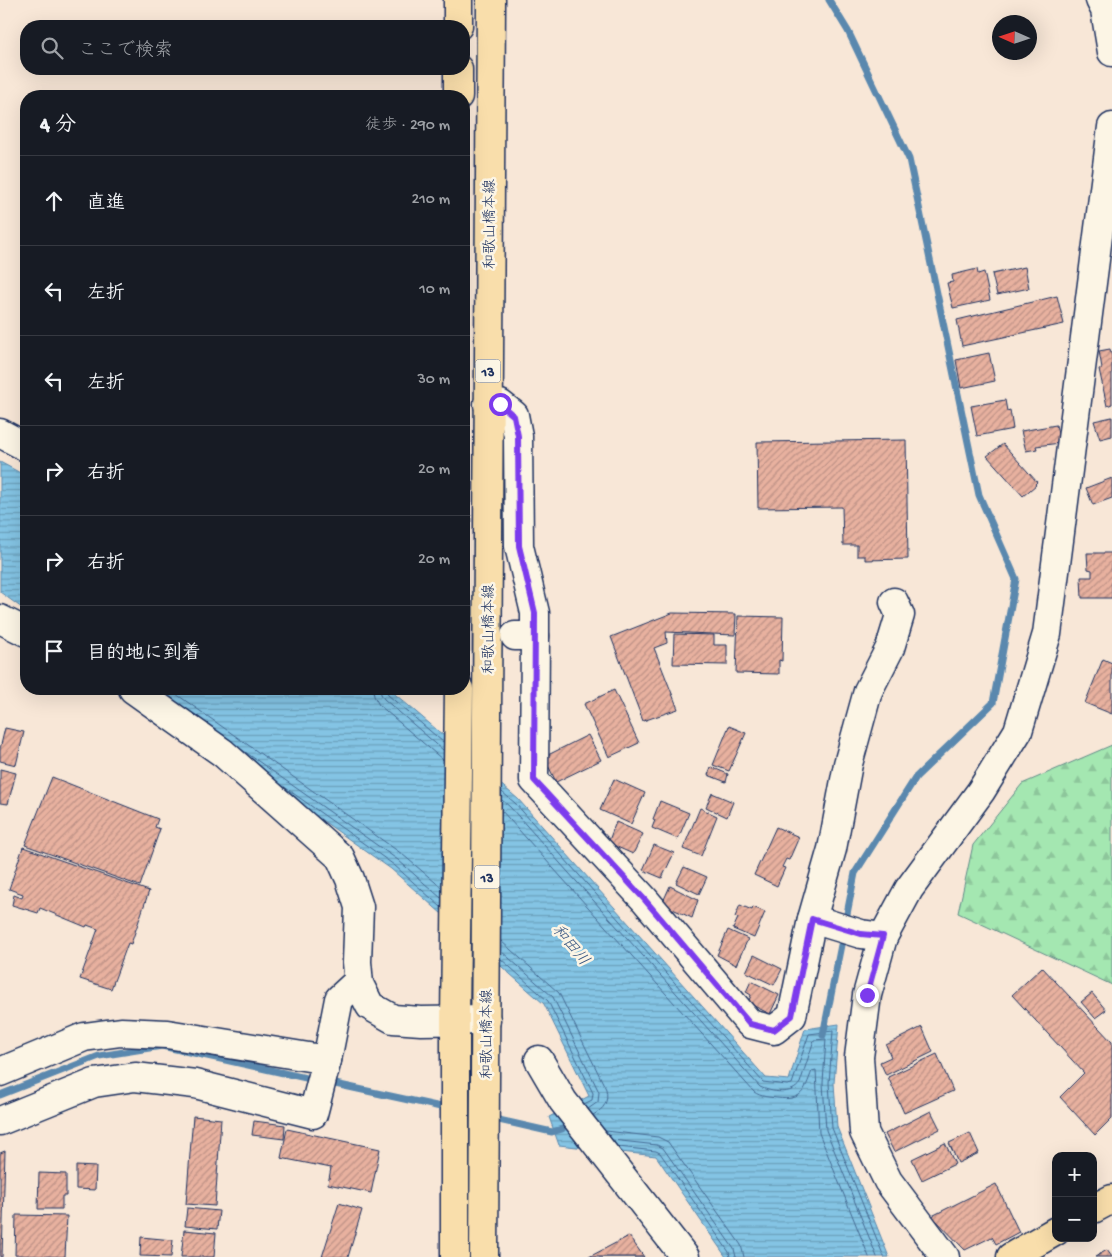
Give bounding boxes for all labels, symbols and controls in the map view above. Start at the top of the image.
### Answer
north arrow [992,15,1037,60]
search box [20,20,470,75]
icon: search [38,34,66,62]
text: ここで検索 [78,40,173,63]
text: 4 分 [40,114,76,139]
text: 徒歩 · 290 m [365,117,450,136]
street label: 和歌山橋本線 [481,179,500,269]
icon: ahead [40,187,68,215]
text: 210 m [411,191,450,210]
text: 直進 [87,193,125,216]
icon: left [40,277,68,305]
text: 10 m [419,281,450,300]
text: 左折 [87,283,125,306]
road number: 13 [476,360,500,382]
icon: left [40,367,68,395]
text: 30 m [417,371,450,390]
text: 左折 [87,373,125,396]
route start [489,393,512,416]
icon: right [40,457,68,485]
text: 20 m [418,461,450,480]
text: 右折 [87,463,125,486]
icon: right [40,547,68,575]
text: 20 m [418,551,450,570]
text: 右折 [87,553,125,576]
street label: 和歌山橋本線 [480,584,499,674]
icon: arrive [40,637,68,665]
text: 目的地に到着 [87,643,201,666]
road number: 13 [474,866,500,889]
water label: 和田川 [547,921,593,971]
route end [856,984,879,1007]
street label: 和歌山橋本線 [478,989,497,1079]
map controls [1052,1152,1097,1242]
button: + [1052,1152,1097,1197]
button: − [1052,1197,1097,1242]

